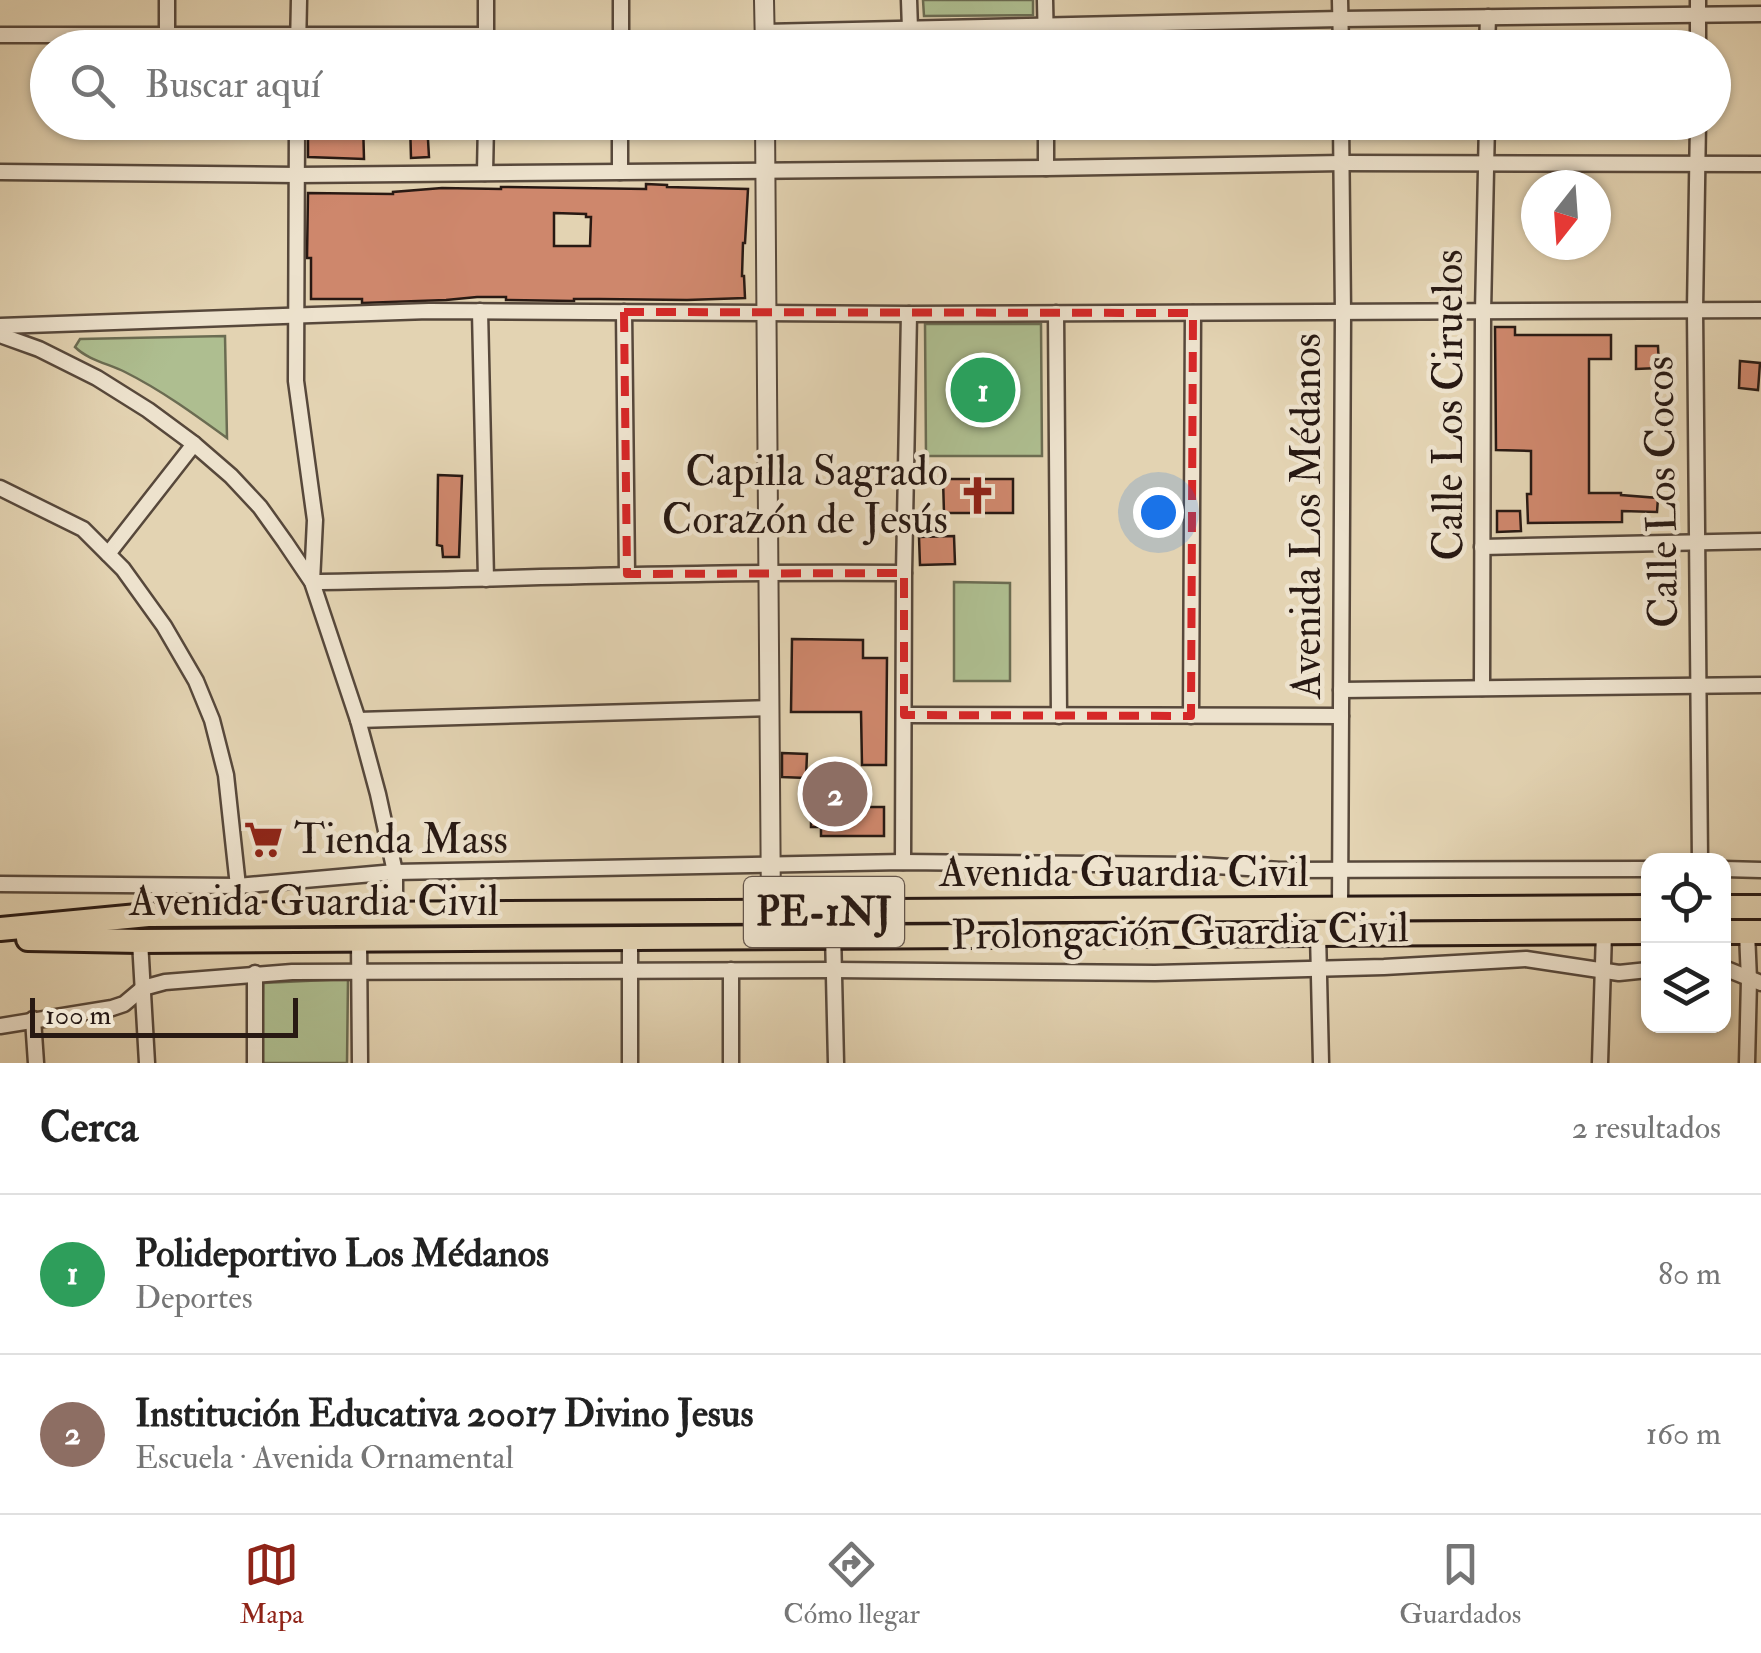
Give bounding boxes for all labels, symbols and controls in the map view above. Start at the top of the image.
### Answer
search box [30,30,1731,140]
icon: search [65,58,120,113]
text: Buscar aquí [145,61,321,109]
north arrow [1521,170,1611,260]
street label: Calle Los Ciruelos [1423,249,1475,561]
street label: Avenida Los Médanos [1281,333,1333,700]
pin: 1 [950,352,1016,428]
street label: Calle Los Cocos [1634,356,1690,628]
place label: Capilla Sagrado Corazón de Jesús [662,446,948,546]
church icon: Capilla Sagrado Corazón de Jesús [957,475,999,517]
your location [1133,487,1184,538]
pin: 2 [802,756,868,832]
place label: Tienda Mass [294,814,508,866]
supermarket icon: Tienda Mass [243,819,285,861]
street label: Avenida Guardia Civil [938,847,1309,899]
map controls [1641,853,1731,1033]
button: locate [1641,853,1731,943]
street label: Avenida Guardia Civil [128,876,499,928]
road number: PE-1NJ [744,877,904,947]
street label: Prolongación Guardia Civil [951,902,1410,962]
button: layers [1641,943,1731,1033]
scale bar [30,993,298,1038]
text: 100 m [45,998,111,1033]
text: Cerca [40,1102,138,1154]
text: 2 resultados [1572,1108,1721,1148]
text: Polideportivo Los Médanos [135,1230,549,1278]
text: 1 [67,1254,78,1294]
text: 80 m [1658,1254,1721,1294]
text: Deportes [135,1278,253,1318]
text: Institución Educativa 20017 Divino Jesus [135,1390,754,1438]
text: 2 [64,1414,81,1454]
text: 160 m [1646,1414,1721,1454]
text: Escuela · Avenida Ornamental [135,1438,514,1478]
tab: Mapa [240,1537,304,1632]
tab: Cómo llegar [783,1537,920,1632]
tab: Guardados [1399,1537,1521,1632]

